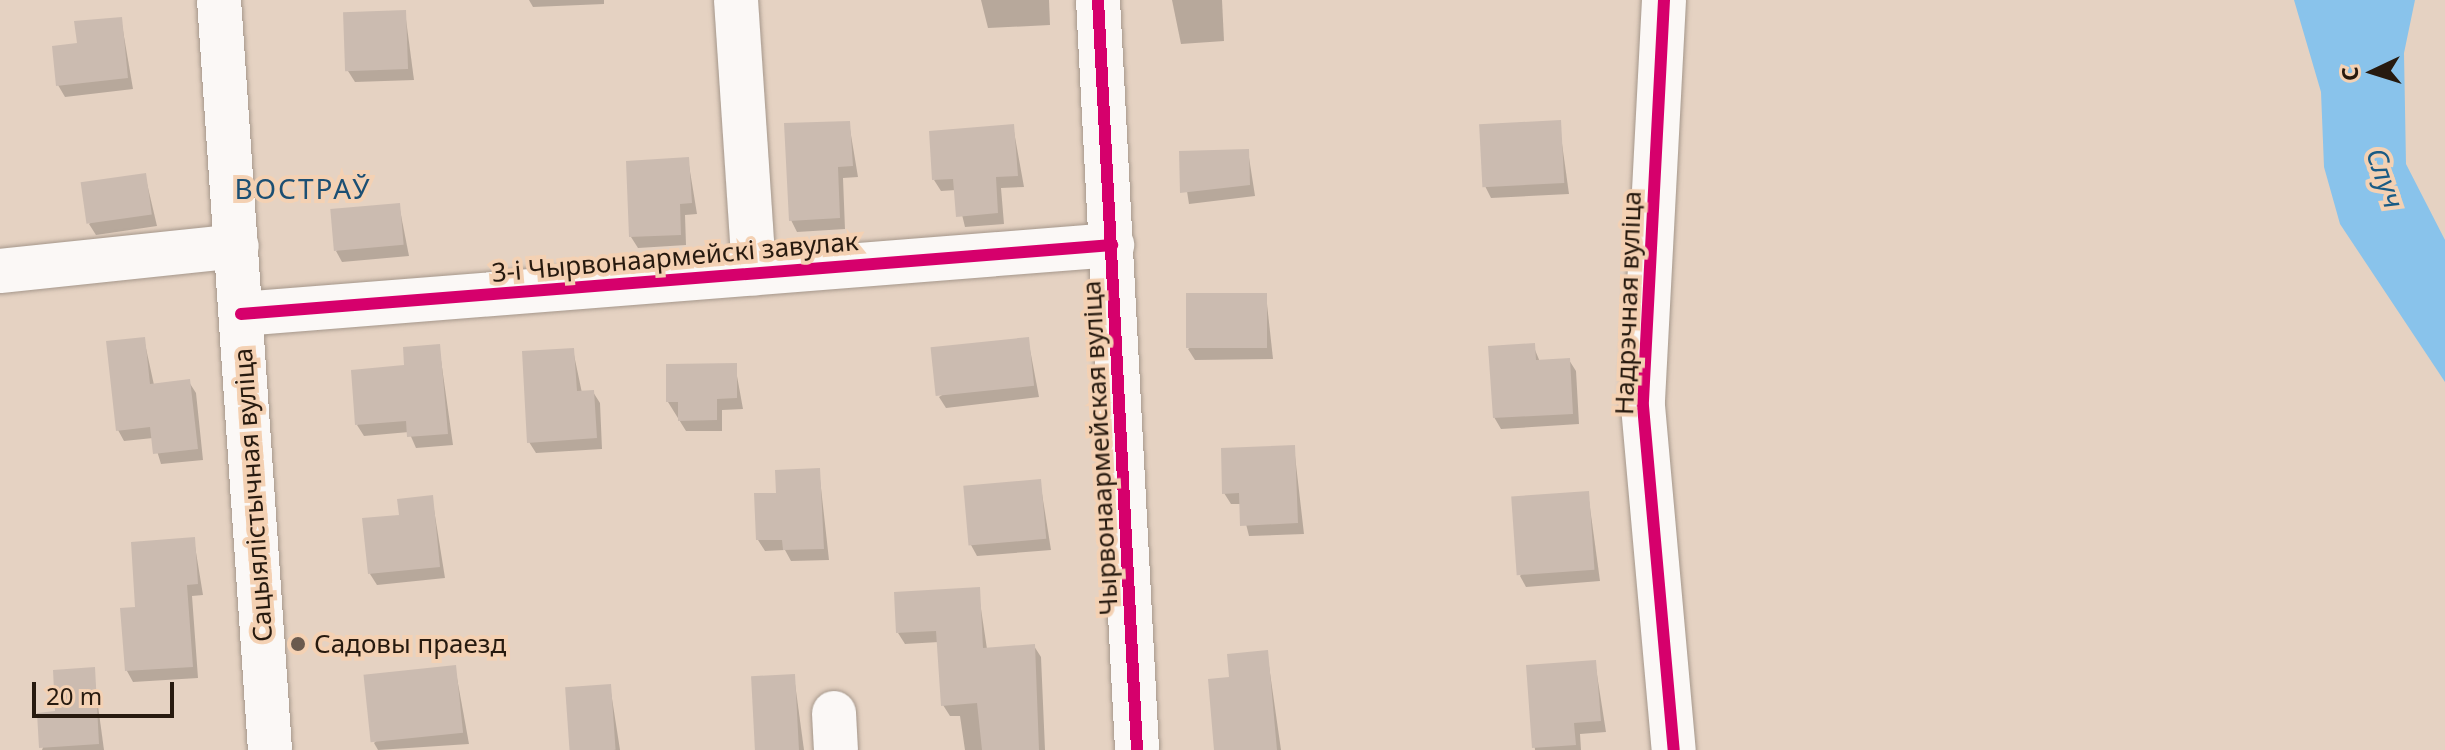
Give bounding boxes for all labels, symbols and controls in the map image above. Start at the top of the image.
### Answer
north arrow [2333,32,2413,112]
text: С [2334,66,2365,82]
water label: Случ [2360,144,2412,212]
district label: ВОСТРАЎ [235,171,371,205]
street label: Надрэчная вуліца [1608,190,1648,416]
street label: 3-і Чырвонаармейскі завулак [490,225,860,289]
street label: Чырвонаармейская вуліца [1076,280,1124,616]
street label: Сацыялістычная вуліца [227,347,279,643]
place label: Садовы праезд [314,628,506,660]
marker: Садовы праезд [289,635,307,653]
scale bar [36,666,178,716]
text: 20 m [46,679,102,712]

